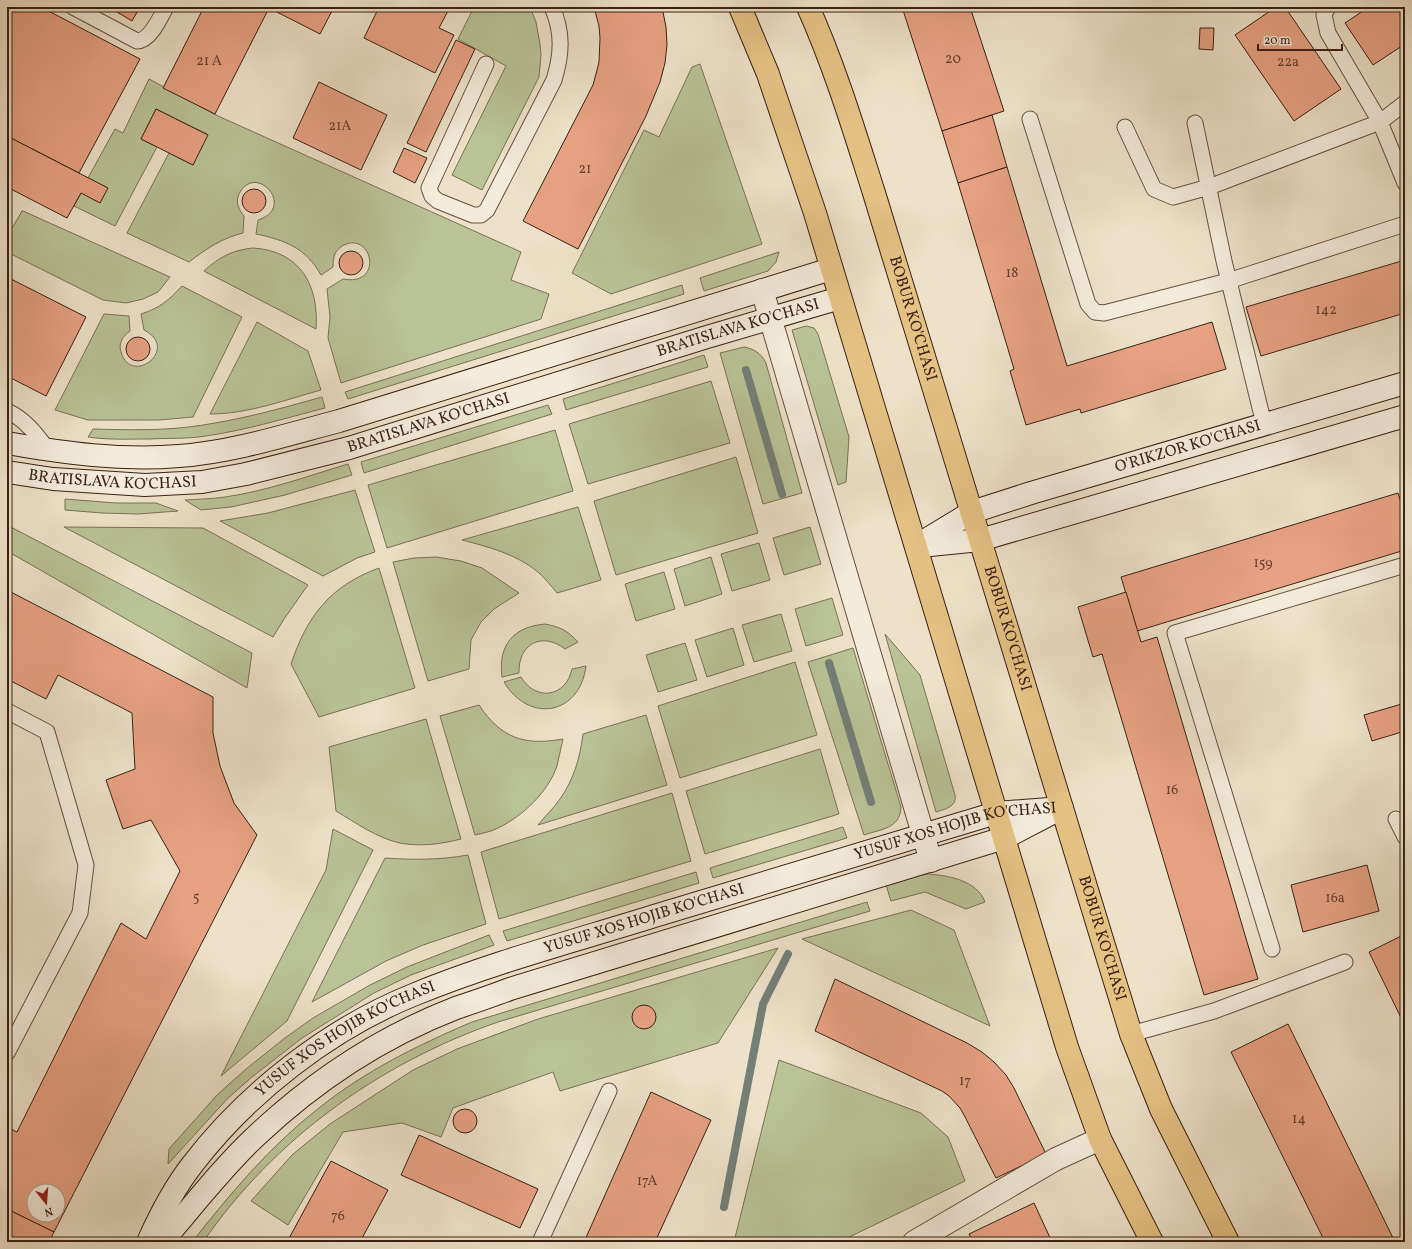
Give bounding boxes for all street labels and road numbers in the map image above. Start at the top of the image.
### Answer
street label: BOBUR KO'CHASI [883,253,942,384]
street label: BRATISLAVA KO'CHASI [654,294,822,363]
street label: BRATISLAVA KO'CHASI [345,388,512,459]
street label: O'RIKZOR KO'CHASI [1112,415,1264,479]
street label: BRATISLAVA KO'CHASI [27,464,197,496]
street label: BOBUR KO'CHASI [978,563,1037,694]
street label: YUSUF XOS HOJIB KO'CHASI [851,797,1057,866]
street label: BOBUR KO'CHASI [1072,873,1131,1004]
street label: YUSUF XOS HOJIB KO'CHASI [541,878,747,960]
street label: YUSUF XOS HOJIB KO'CHASI [251,976,439,1102]

